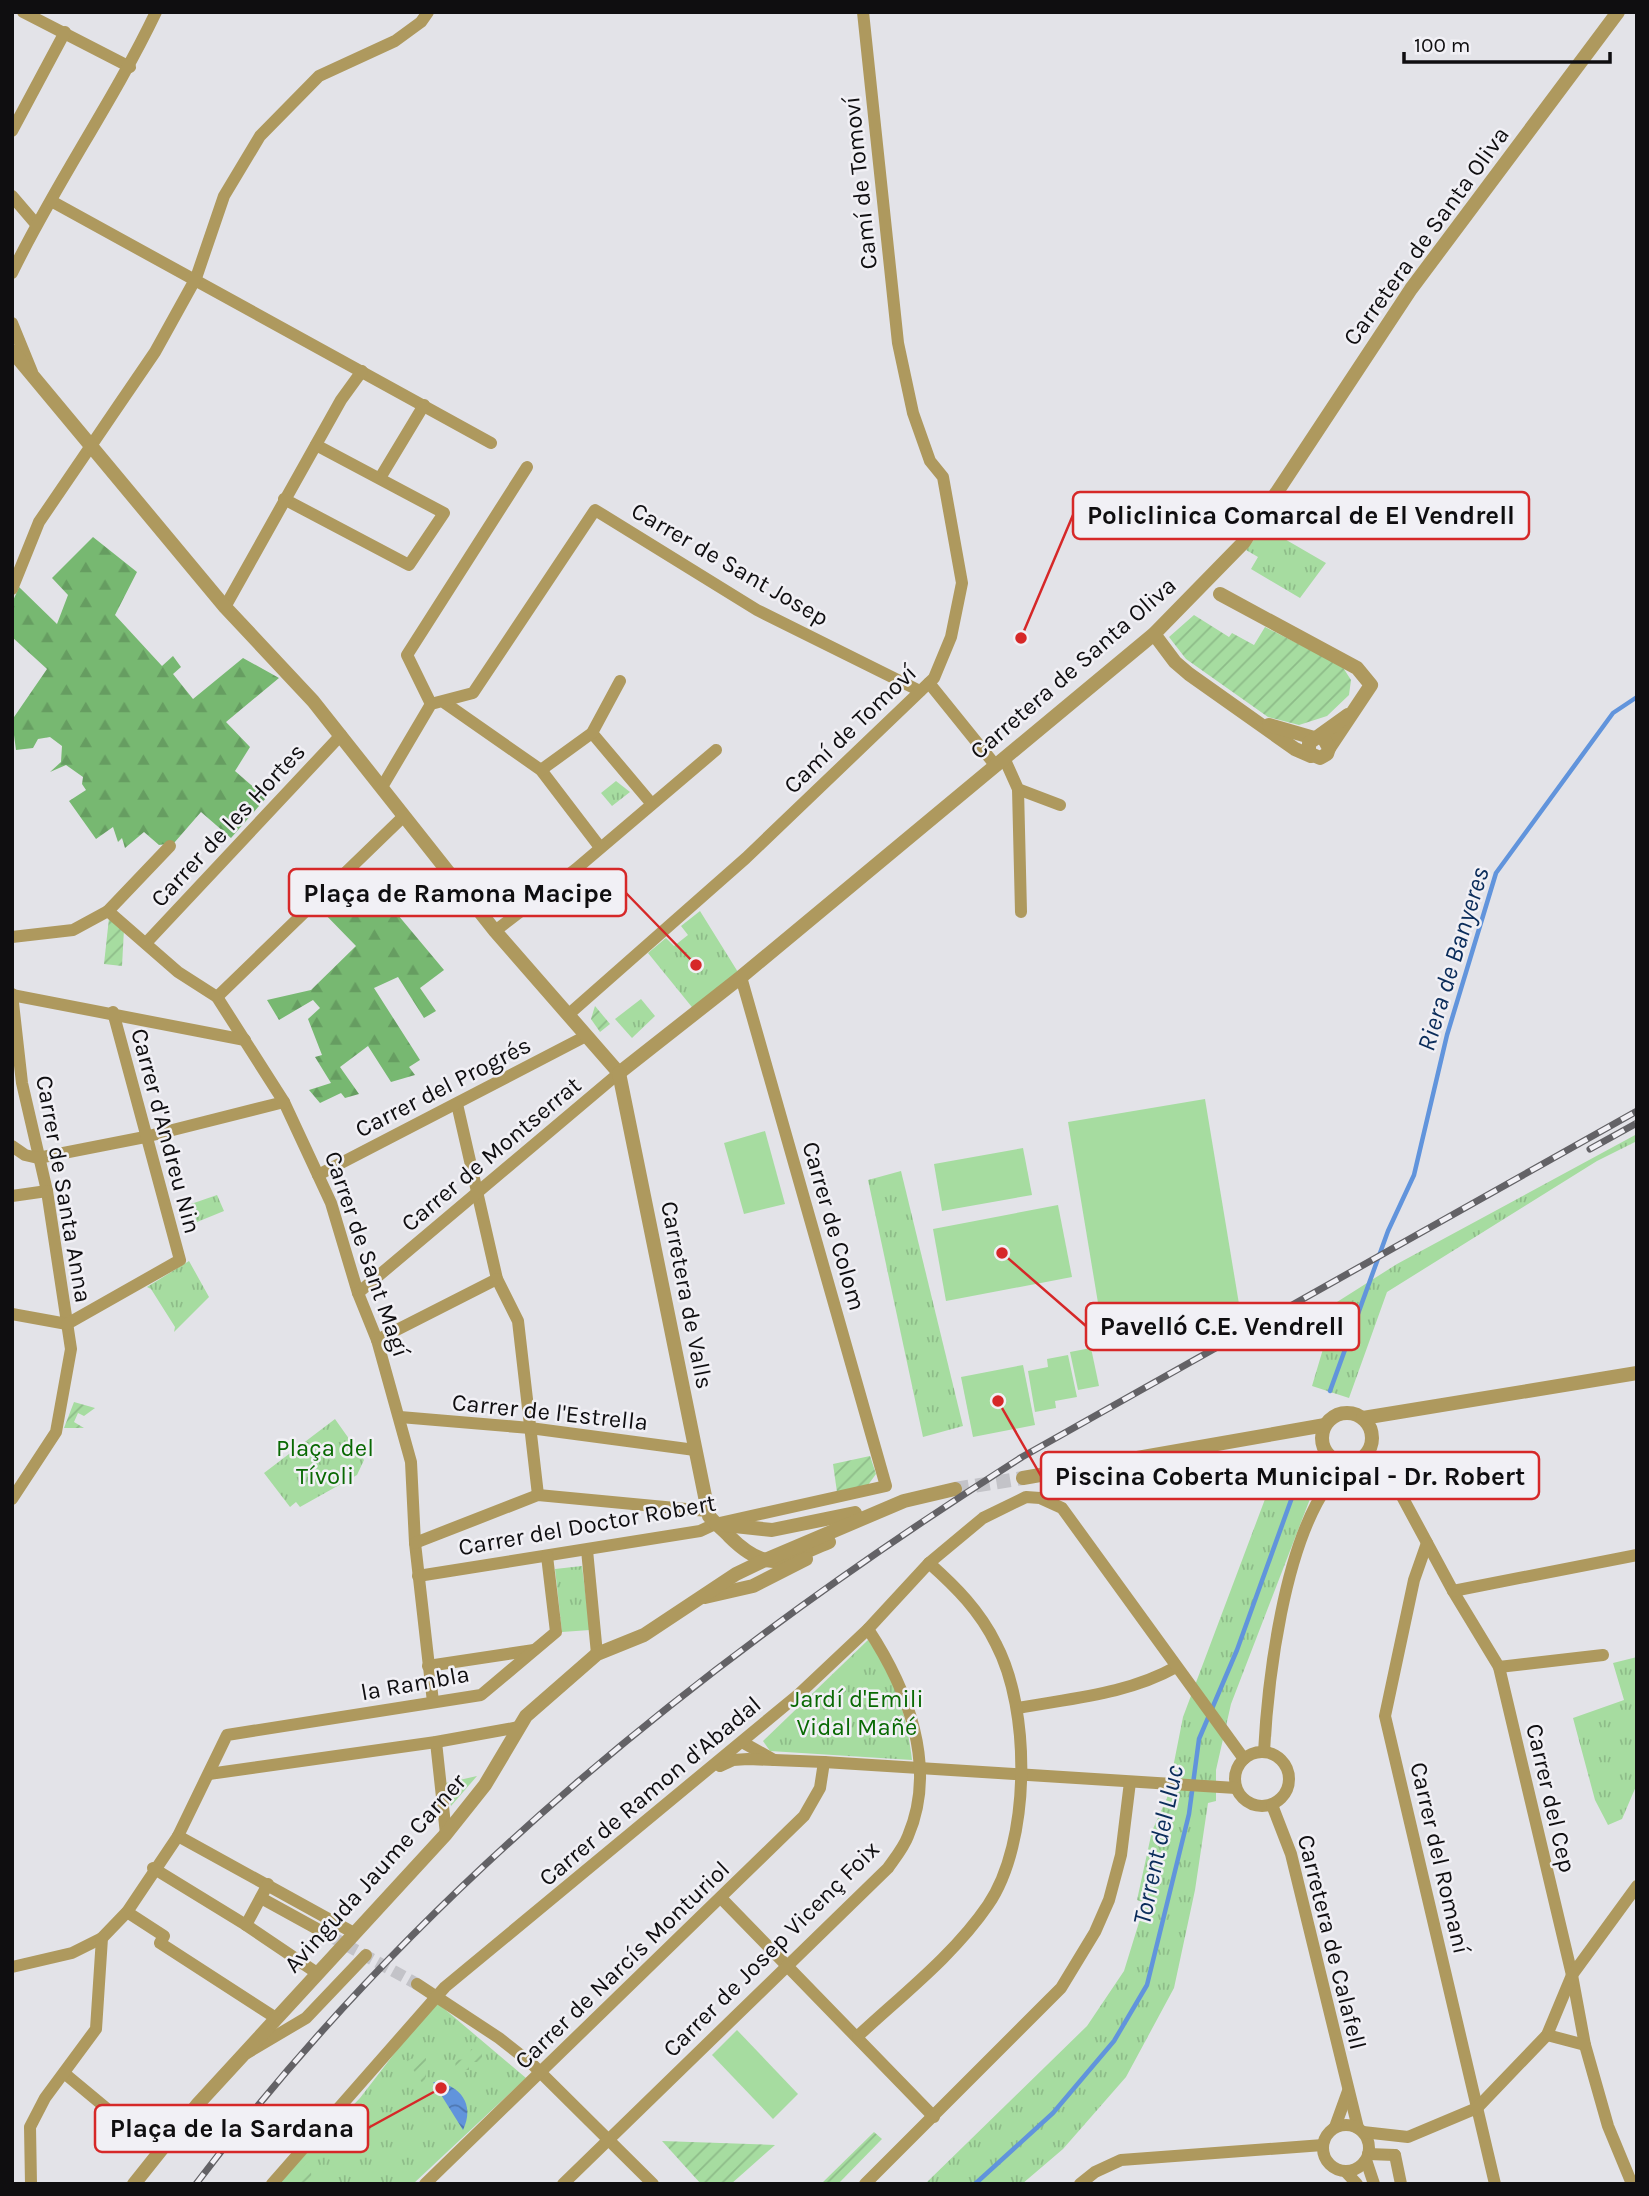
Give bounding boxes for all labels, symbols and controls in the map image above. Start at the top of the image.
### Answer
scale bar [1404,21,1610,65]
text: 100 m [1414,33,1471,57]
street label: Camí de Tomoví [837,94,883,271]
street label: Carretera de Santa Oliva [1337,121,1515,351]
callout: Policlinica Comarcal de El Vendrell [1073,492,1529,539]
street label: Carrer de Sant Josep [626,496,834,632]
text: Policlinica Comarcal de El Vendrell [1087,500,1515,531]
street label: Carretera de Santa Oliva [964,571,1182,765]
street label: Camí de Tomoví [778,658,923,799]
street label: Carrer de les Hortes [145,737,311,913]
water label: Riera de Banyeres [1410,863,1496,1055]
callout: Plaça de Ramona Macipe [289,869,626,916]
text: Plaça de Ramona Macipe [303,878,613,909]
street label: Carrer d'Andreu Nin [125,1025,207,1237]
street label: Carrer del Progrés [351,1031,535,1143]
street label: Carrer de Montserrat [396,1071,586,1237]
street label: Carrer de Santa Anna [30,1073,98,1305]
street label: Carrer de Colom [797,1138,871,1314]
street label: Carrer de Sant Magí [319,1148,416,1361]
street label: Carretera de Valls [655,1199,719,1391]
callout: Pavelló C.E. Vendrell [1086,1303,1359,1350]
text: Pavelló C.E. Vendrell [1100,1311,1344,1342]
street label: Carrer de l'Estrella [451,1388,649,1436]
park label: Plaça del Tívoli [276,1434,374,1490]
callout: Piscina Coberta Municipal - Dr. Robert [1041,1452,1539,1499]
text: Piscina Coberta Municipal - Dr. Robert [1055,1461,1525,1492]
street label: Carrer del Doctor Robert [456,1489,718,1561]
street label: la Rambla [358,1660,472,1706]
park label: Jardí d'Emili Vidal Mañé [790,1685,924,1741]
street label: Carrer de Ramon d'Abadal [533,1690,767,1892]
street label: Carrer del Cep [1520,1721,1582,1875]
street label: Carrer del Romaní [1404,1759,1476,1957]
water label: Torrent del Lluc [1126,1762,1190,1928]
street label: Avinguda Jaume Carner [278,1767,472,1978]
street label: Carretera de Calafell [1292,1832,1372,2052]
street label: Carrer de Josep Vicenç Foix [657,1835,885,2063]
street label: Carrer de Narcís Monturiol [509,1855,735,2075]
callout: Plaça de la Sardana [95,2105,368,2152]
text: Plaça de la Sardana [110,2113,354,2144]

